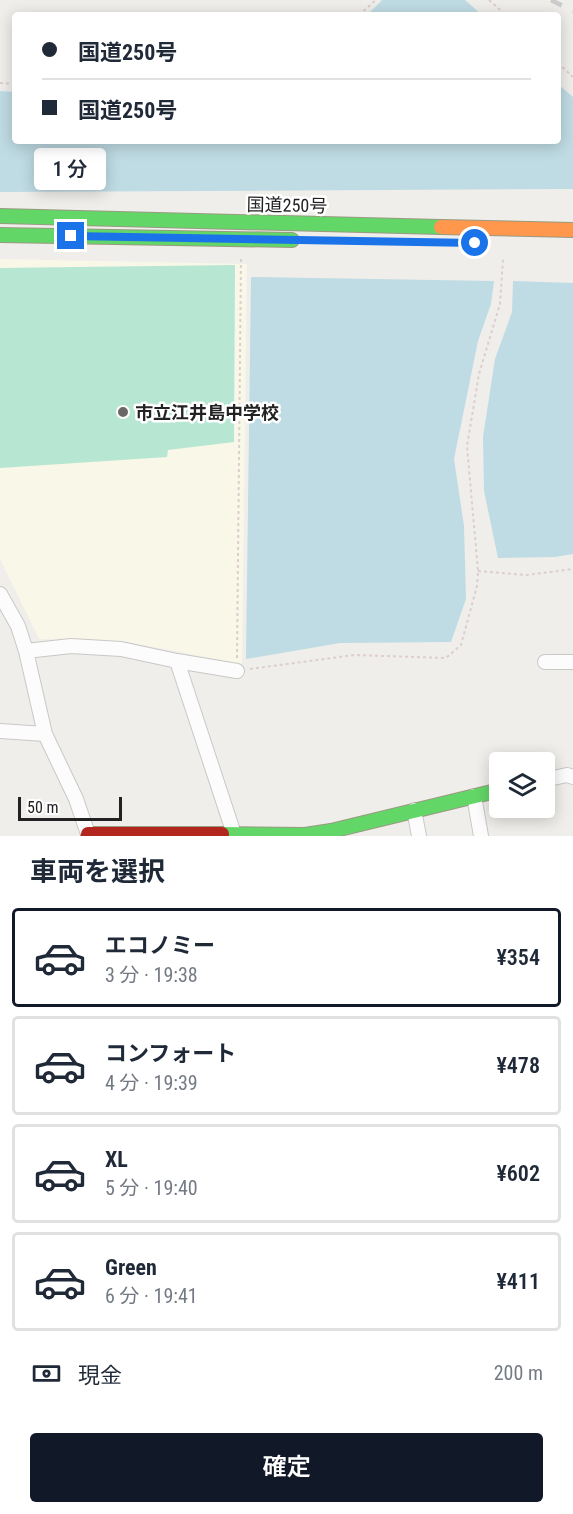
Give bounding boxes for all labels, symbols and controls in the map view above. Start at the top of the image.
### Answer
text: 国道250号 [78,40,177,65]
text: 国道250号 [78,98,177,123]
callout: 1 分 [35,149,107,191]
text: 1 分 [53,157,87,181]
street label: 国道250号 [246,194,328,216]
route end [57,222,84,249]
route start [461,229,488,256]
place label: 市立江井島中学校 [135,402,279,423]
marker: 市立江井島中学校 [116,405,130,419]
map controls [489,752,555,818]
button: layers [489,752,555,818]
scale bar [18,794,122,822]
text: 50 m [27,798,59,817]
text: 車両を選択 [30,856,165,888]
icon: car [33,931,87,985]
text: エコノミー [105,933,215,958]
text: ¥354 [496,945,540,970]
text: 3 分 · 19:38 [105,963,198,987]
icon: car [33,1039,87,1093]
text: コンフォート [105,1041,236,1066]
text: ¥478 [496,1053,540,1078]
text: 4 分 · 19:39 [105,1071,198,1095]
icon: car [33,1147,87,1201]
text: XL [105,1147,128,1172]
text: ¥602 [496,1161,540,1186]
text: 5 分 · 19:40 [105,1176,198,1200]
icon: car [33,1255,87,1309]
text: Green [105,1255,157,1280]
text: ¥411 [496,1269,540,1294]
text: 6 分 · 19:41 [105,1284,198,1308]
icon: cash [30,1357,63,1390]
text: 200 m [494,1361,543,1385]
text: 現金 [78,1363,122,1388]
button: 確定 [30,1433,543,1502]

